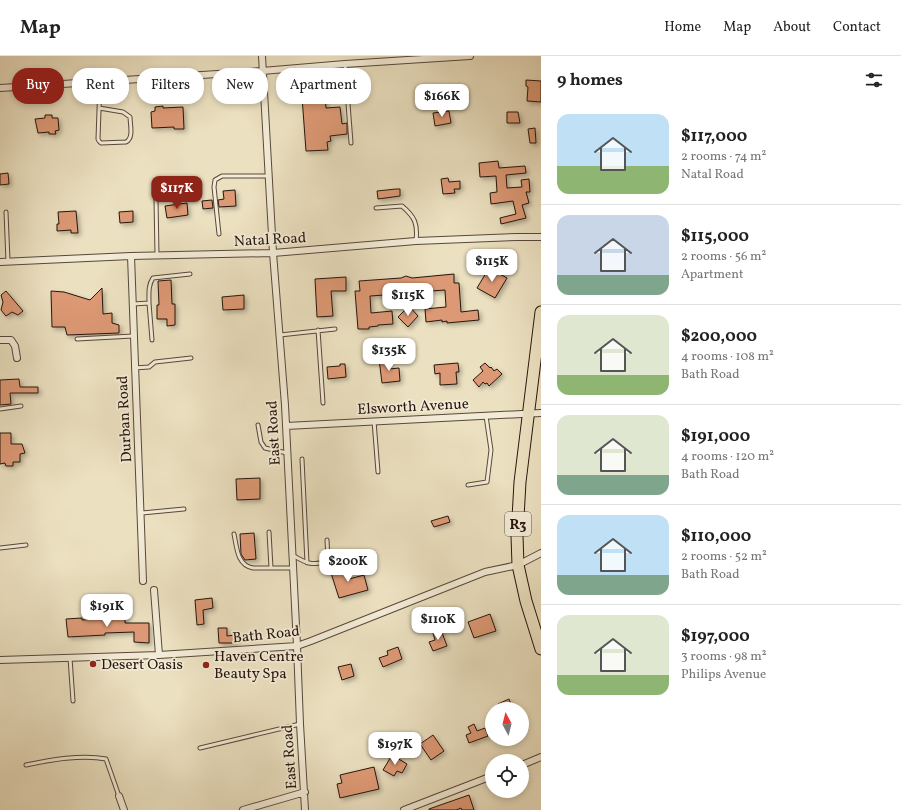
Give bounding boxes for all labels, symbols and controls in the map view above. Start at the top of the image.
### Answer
text: Map [20,15,61,41]
text: Home [664,18,701,37]
text: Map [723,18,751,37]
text: About [773,18,811,37]
text: Contact [833,18,881,37]
chip: Buy [12,68,64,104]
chip: Rent [72,68,129,104]
chip: Filters [137,68,204,104]
chip: New [212,68,268,104]
chip: Apartment [276,68,371,104]
text: 9 homes [557,69,623,92]
icon: filters [863,69,885,91]
pin: $166K [414,84,470,118]
text: $166K [424,88,460,106]
text: $117,000 [681,125,747,148]
icon: home [589,130,637,178]
text: 2 rooms · 74 m² [681,148,766,166]
text: Natal Road [681,166,744,184]
pin: $117K [149,176,205,210]
text: $117K [160,180,194,198]
text: $115,000 [681,225,749,248]
street label: Natal Road [233,228,307,253]
icon: home [589,231,637,279]
text: 2 rooms · 56 m² [681,248,766,266]
pin: $115K [464,249,520,283]
text: $115K [475,253,509,271]
text: Apartment [681,266,744,284]
pin: $115K [380,283,436,317]
text: $115K [391,287,425,305]
text: $200,000 [681,325,757,348]
icon: home [589,331,637,379]
pin: $135K [361,338,417,372]
text: $135K [372,342,406,360]
text: 4 rooms · 108 m² [681,348,774,366]
text: Bath Road [681,366,740,384]
street label: Durban Road [113,375,138,463]
street label: Elsworth Avenue [357,394,469,421]
street label: East Road [262,400,287,466]
text: $191,000 [681,425,750,448]
icon: home [589,431,637,479]
text: 4 rooms · 120 m² [681,448,774,466]
text: Bath Road [681,466,740,484]
road number: R3 [505,512,531,536]
text: $110,000 [681,525,751,548]
icon: home [589,531,637,579]
text: 2 rooms · 52 m² [681,548,767,566]
pin: $200K [320,549,376,583]
text: $200K [328,553,368,571]
text: Bath Road [681,566,740,584]
pin: $191K [79,594,135,628]
text: $191K [90,598,124,616]
pin: $110K [410,607,466,641]
text: $110K [420,611,456,629]
street label: Bath Road [231,622,301,649]
text: $197,000 [681,625,750,648]
icon: home [589,631,637,679]
place label: Haven Centre Beauty Spa [214,647,304,685]
text: 3 rooms · 98 m² [681,648,767,666]
place label: Desert Oasis [101,655,183,676]
marker: Desert Oasis [88,659,98,669]
marker: Haven Centre Beauty Spa [201,660,211,670]
text: Philips Avenue [681,666,766,684]
north arrow [485,702,529,746]
map controls [485,702,529,798]
street label: East Road [278,724,303,790]
pin: $197K [367,732,423,766]
text: $197K [377,736,413,754]
button: locate [485,754,529,798]

